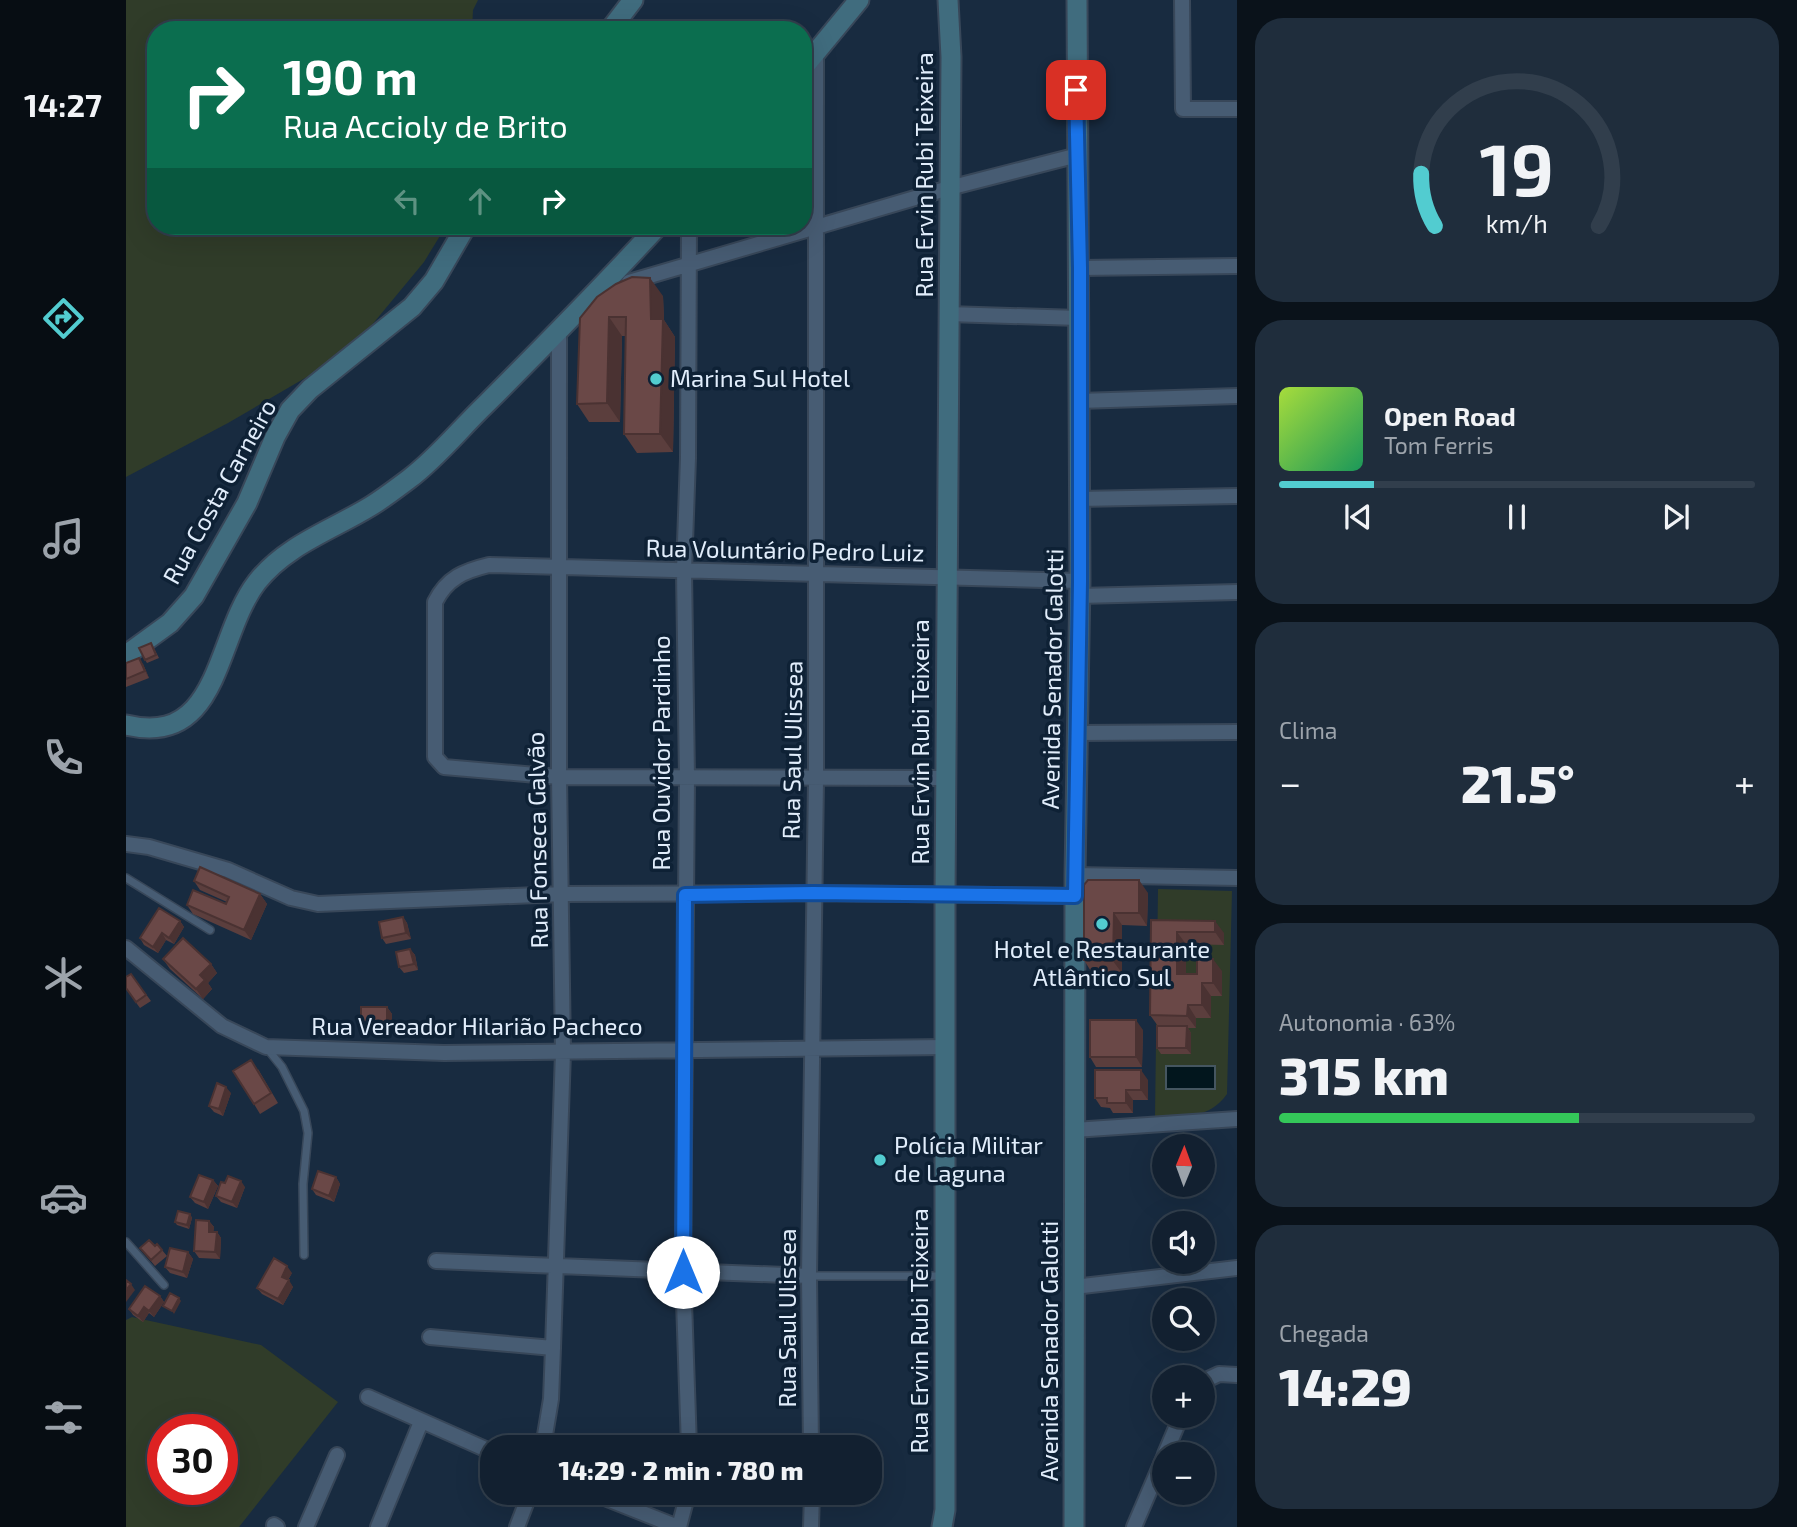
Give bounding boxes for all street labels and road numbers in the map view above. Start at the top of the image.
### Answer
street label: Rua Ervin Rubi Teixeira [909,52,938,298]
street label: Rua Costa Carneiro [156,394,281,589]
street label: Rua Voluntário Pedro Luiz [645,533,925,566]
street label: Avenida Senador Galotti [1035,548,1068,810]
street label: Rua Ervin Rubi Teixeira [905,619,934,865]
street label: Rua Ouvidor Pardinho [646,635,675,871]
street label: Rua Saul Ulissea [775,660,808,840]
street label: Rua Fonseca Galvão [520,731,553,949]
street label: Rua Vereador Hilarião Pacheco [311,1011,643,1040]
street label: Rua Ervin Rubi Teixeira [904,1208,933,1454]
street label: Avenida Senador Galotti [1034,1221,1063,1481]
street label: Rua Saul Ulissea [772,1229,801,1407]

